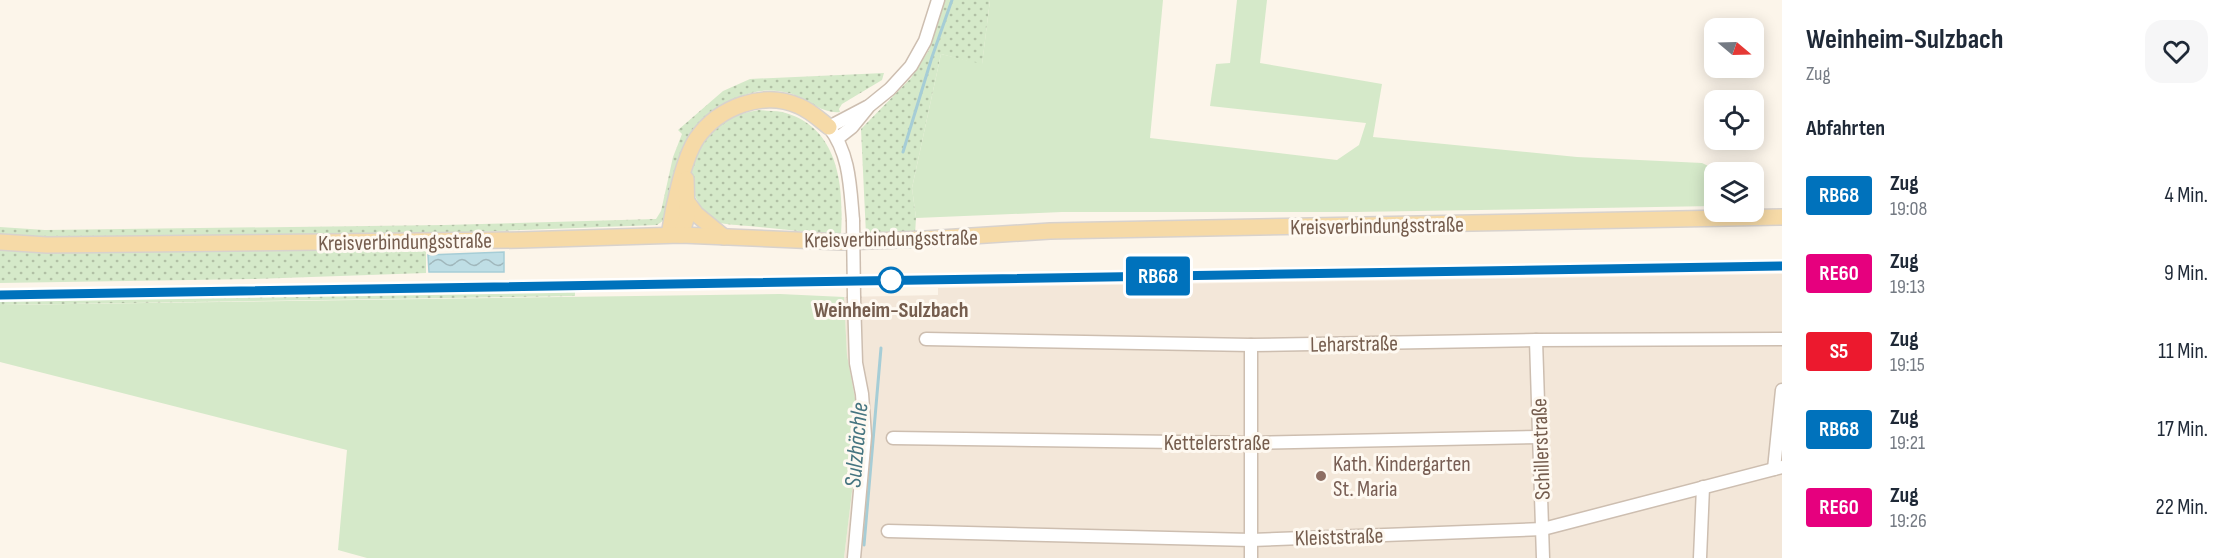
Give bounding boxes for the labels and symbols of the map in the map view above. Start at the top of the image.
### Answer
north arrow [1704,18,1764,78]
street label: Kreisverbindungsstraße [1290,211,1464,242]
street label: Kreisverbindungsstraße [804,224,978,255]
street label: Kreisverbindungsstraße [318,227,492,258]
line badge: RB68 [1116,256,1200,296]
marker: Weinheim-Sulzbach [878,267,904,293]
place label: Weinheim-Sulzbach [813,297,969,324]
street label: Leharstraße [1310,330,1398,359]
street label: Schillerstraße [1526,398,1557,500]
water label: Sulzbächle [838,401,875,489]
street label: Kettelerstraße [1164,430,1270,457]
place label: Kath. Kindergarten St. Maria [1333,451,1471,503]
marker: Kath. Kindergarten St. Maria [1314,469,1328,483]
street label: Kleiststraße [1294,522,1384,553]

